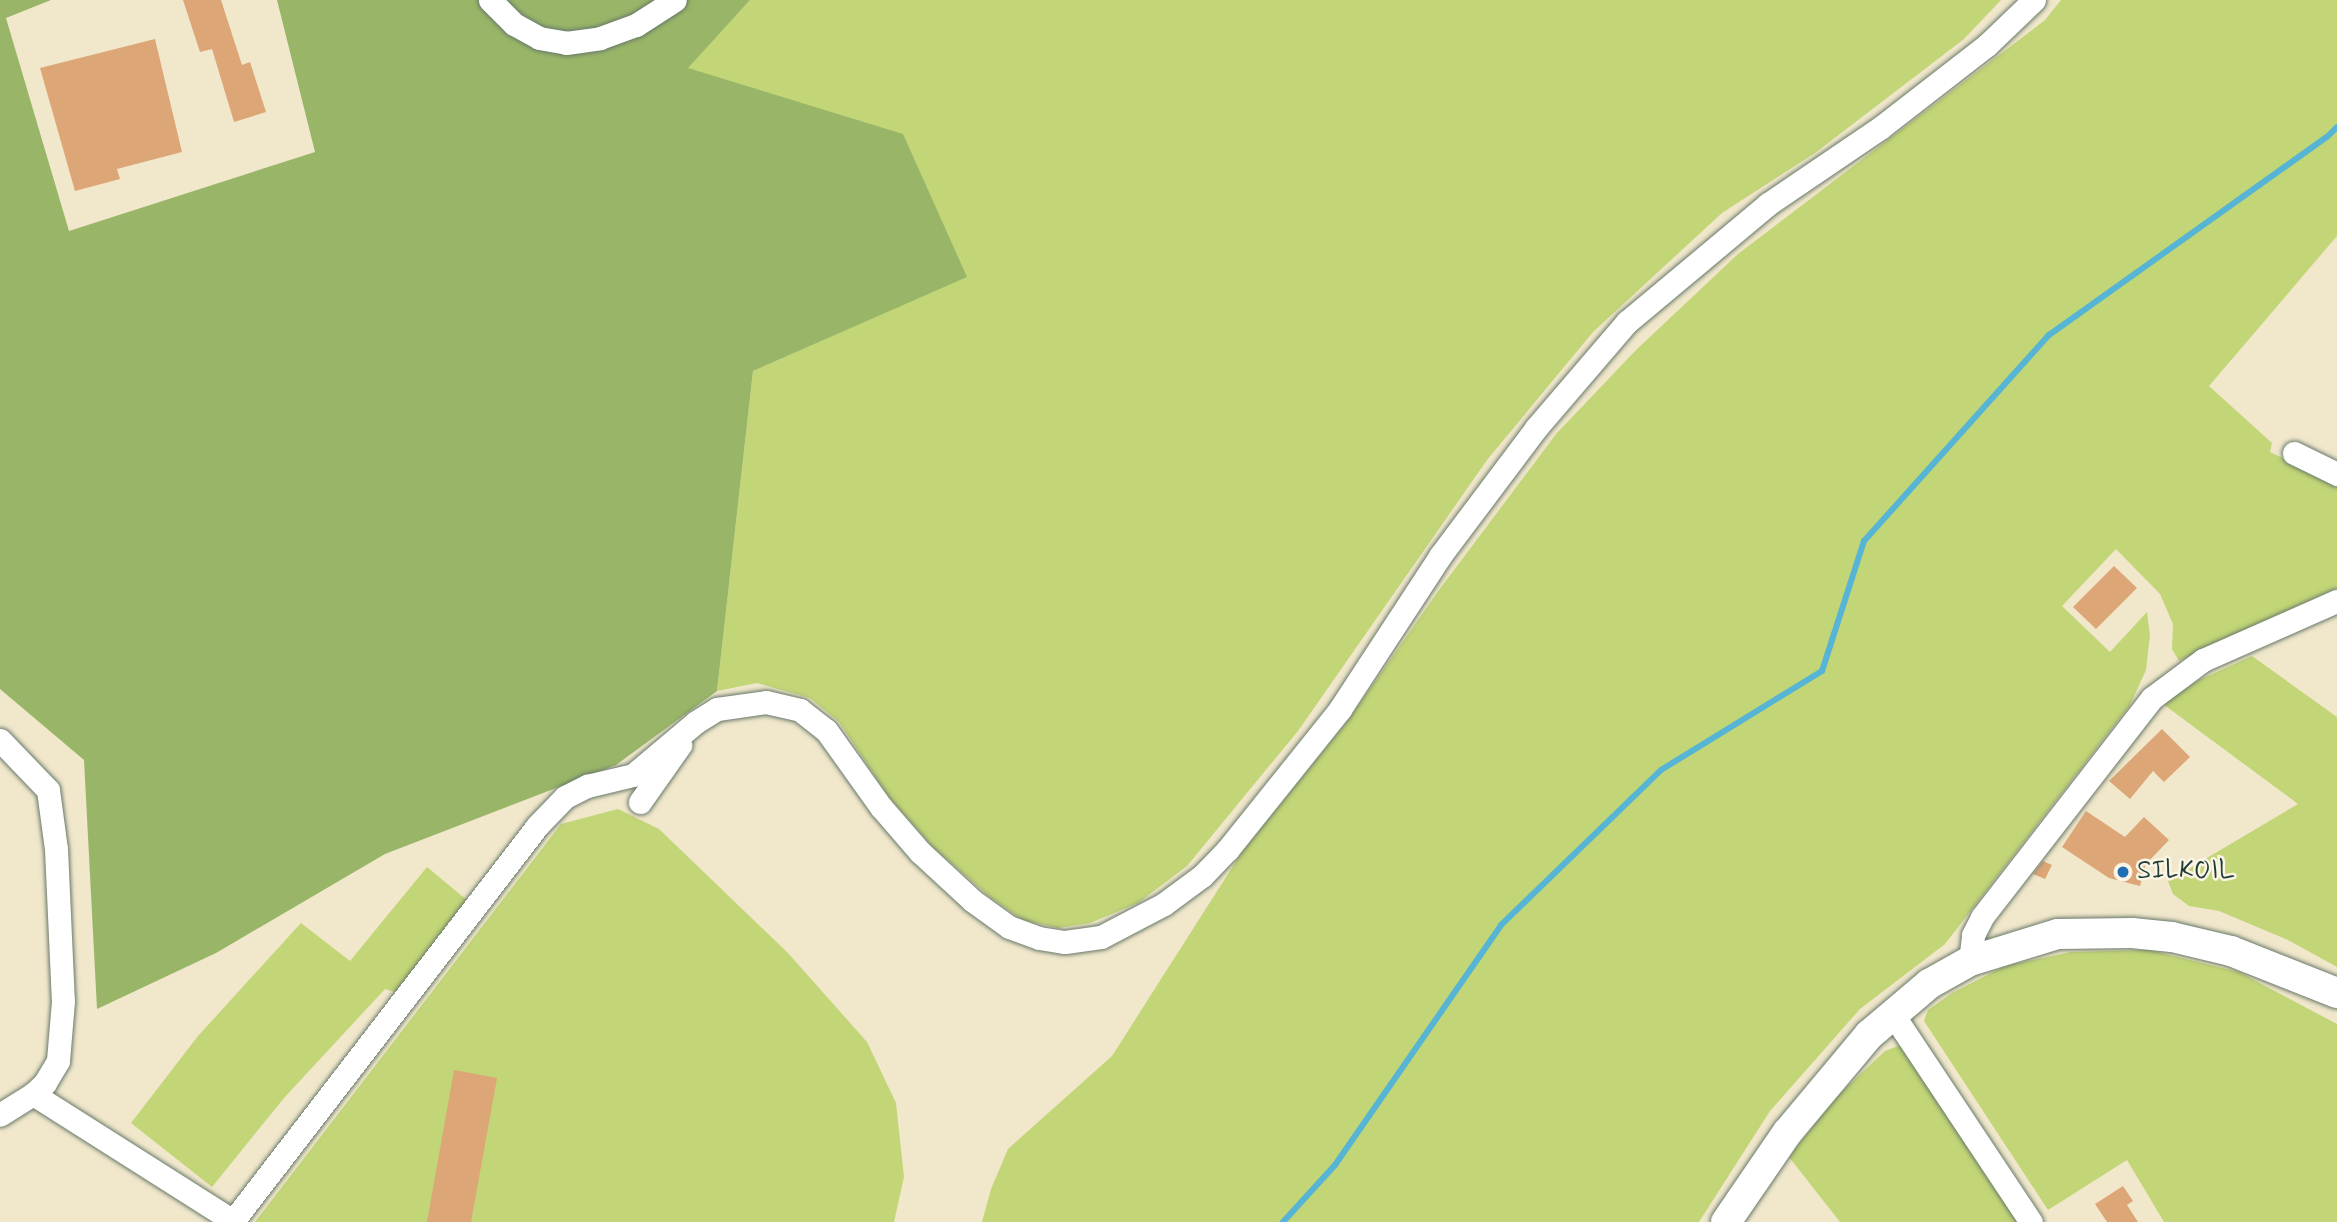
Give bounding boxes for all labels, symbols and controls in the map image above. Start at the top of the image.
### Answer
place label: SILKOIL [2137,856,2235,888]
marker: SILKOIL [2115,864,2131,880]

